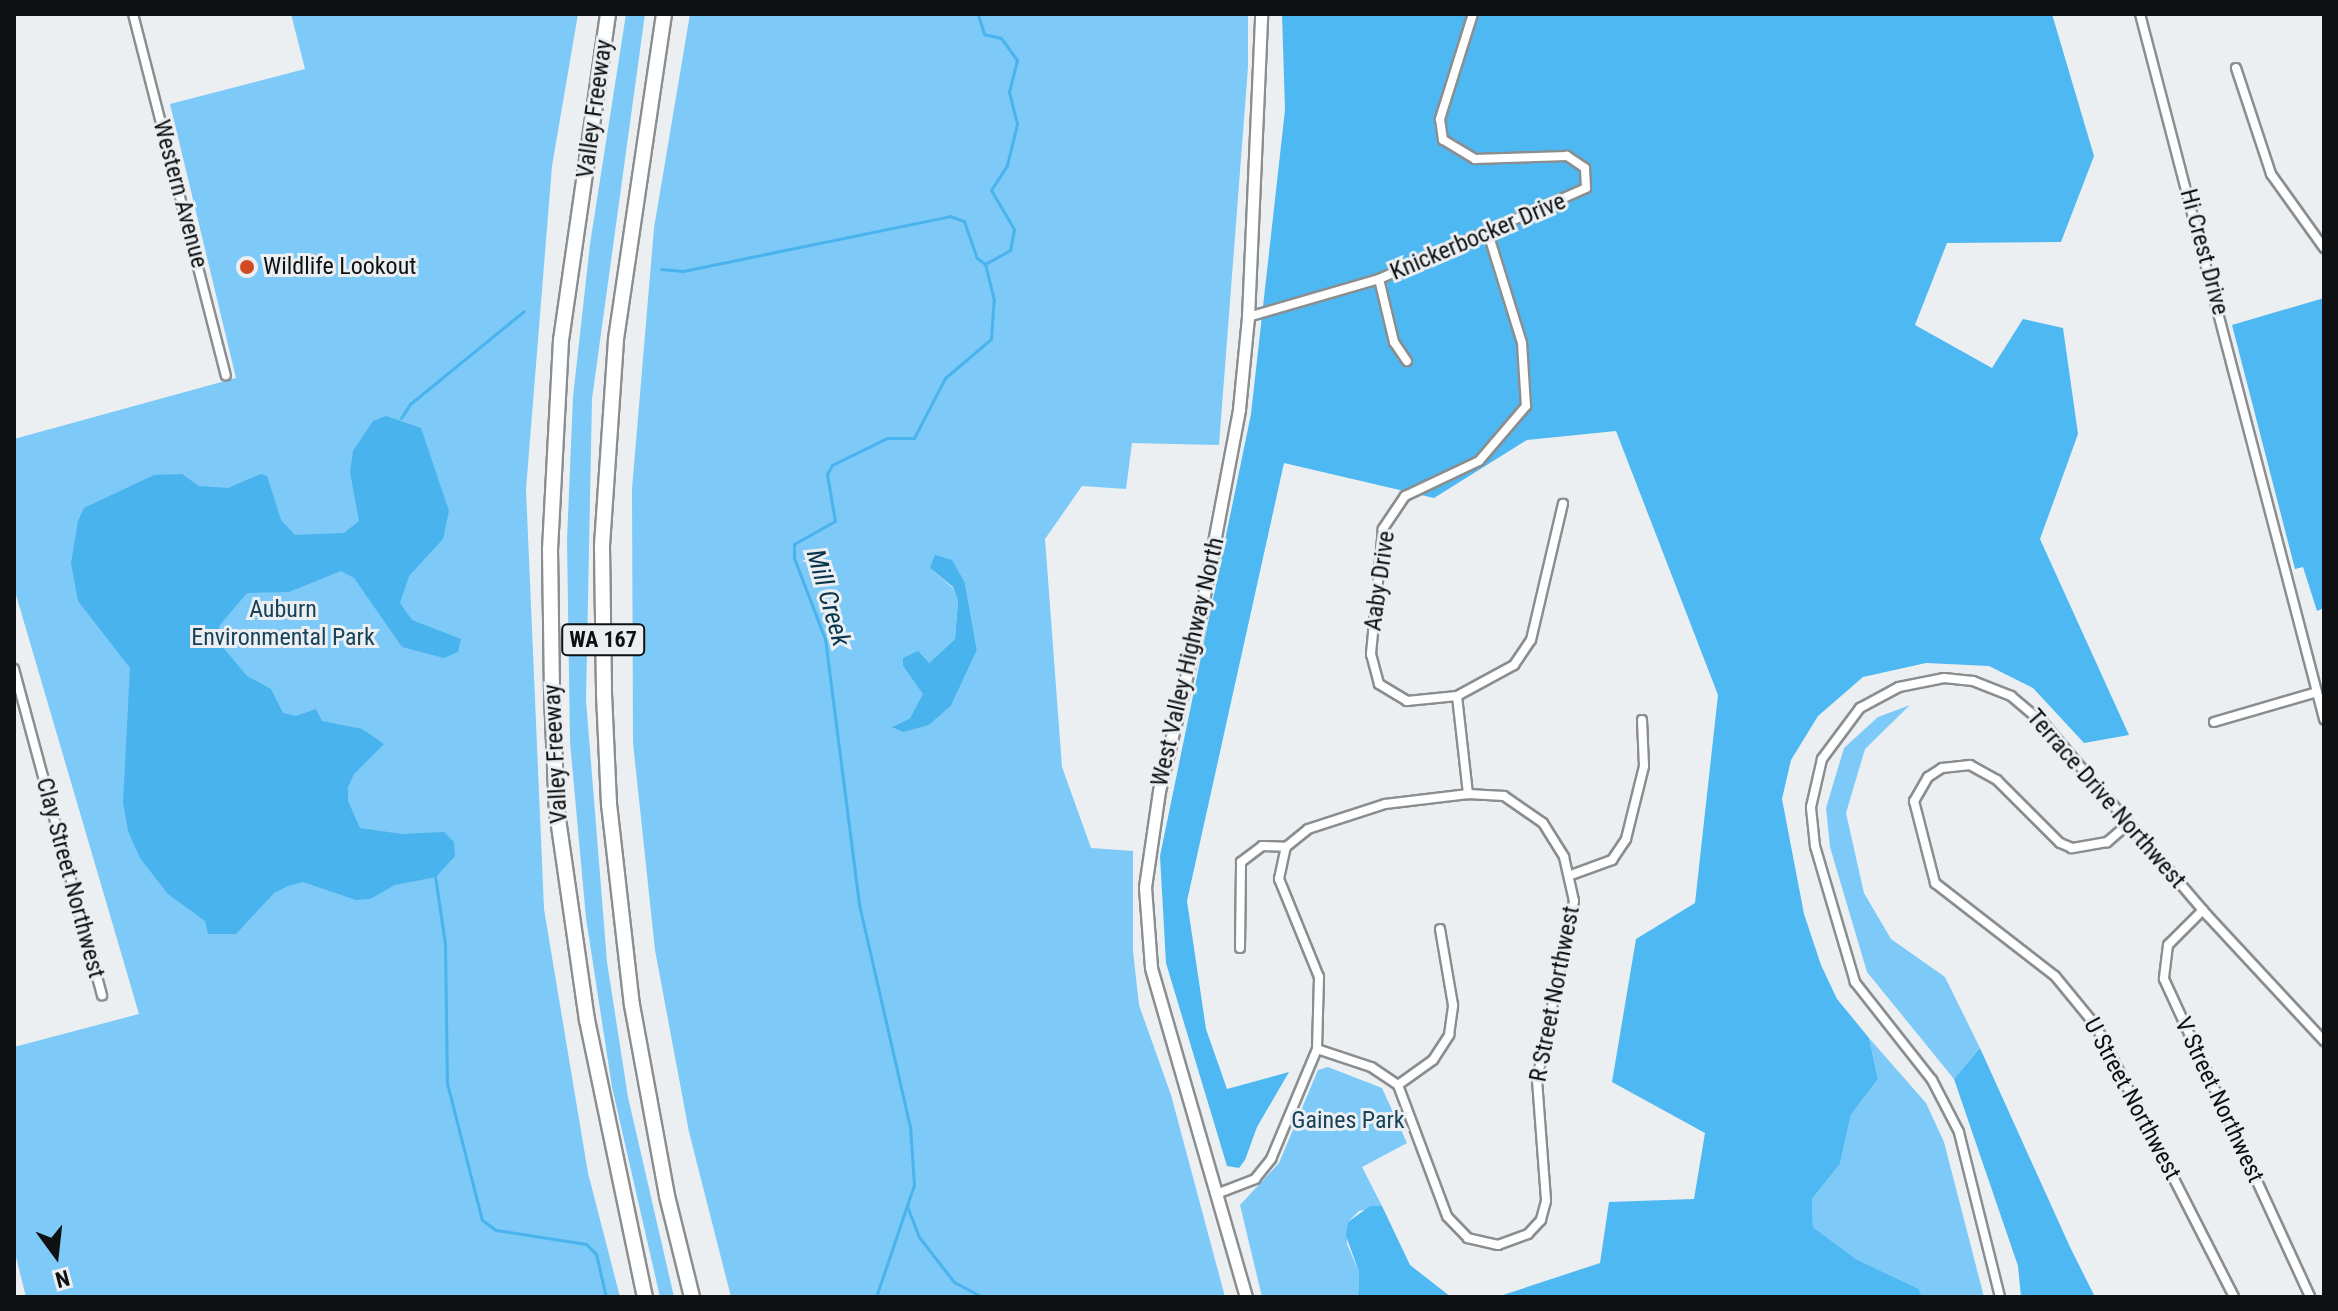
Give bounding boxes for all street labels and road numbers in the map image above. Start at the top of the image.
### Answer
street label: Valley Freeway [571,38,619,180]
street label: Western Avenue [146,117,214,271]
street label: Hi Crest Drive [2173,186,2235,318]
street label: Knickerbocker Drive [1386,187,1570,287]
street label: Aaby Drive [1359,529,1401,633]
street label: West Valley Highway North [1145,535,1231,789]
road number: WA 167 [561,622,645,658]
street label: Valley Freeway [538,683,574,825]
street label: Terrace Drive Northwest [2020,704,2192,894]
street label: Clay Street Northwest [29,775,111,981]
street label: R Street Northwest [1524,904,1586,1084]
street label: U Street Northwest [2077,1013,2187,1185]
street label: V Street Northwest [2168,1013,2270,1187]

